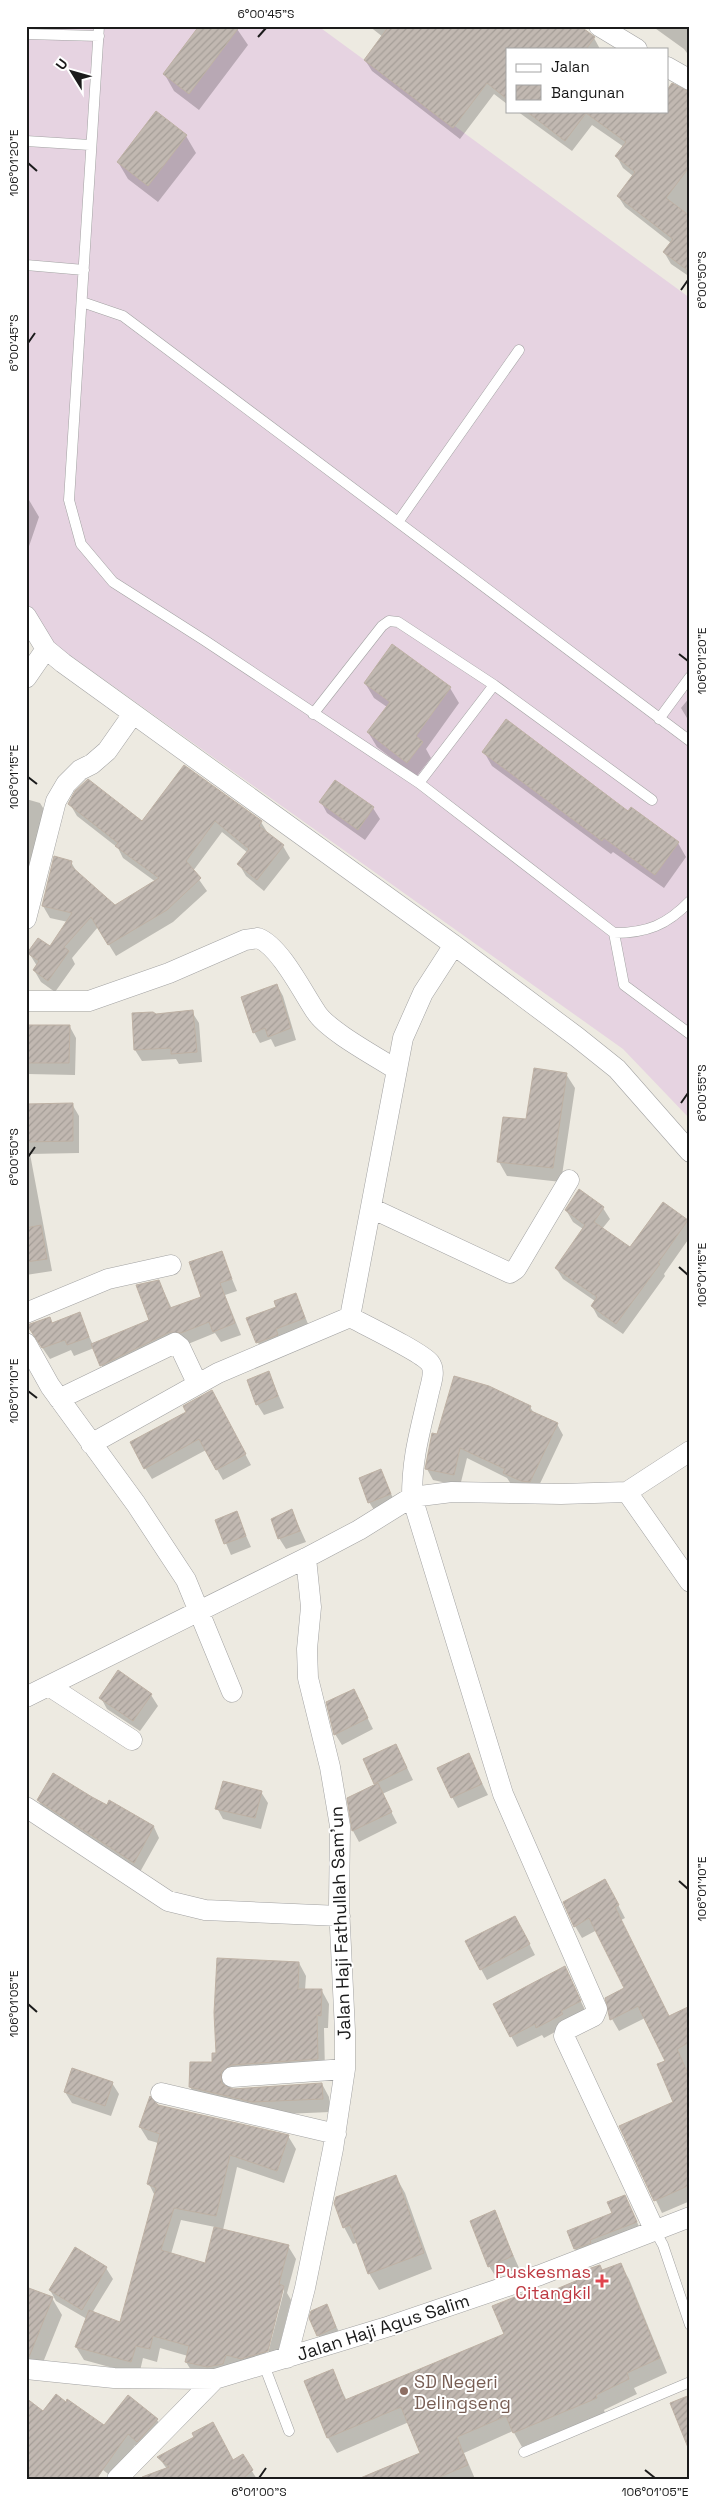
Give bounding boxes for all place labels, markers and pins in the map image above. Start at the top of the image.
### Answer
place label: Puskesmas Citangkil [495,2260,591,2304]
marker: Puskesmas Citangkil [595,2274,609,2288]
place label: SD Negeri Delingseng [414,2370,511,2414]
marker: SD Negeri Delingseng [398,2385,410,2397]

